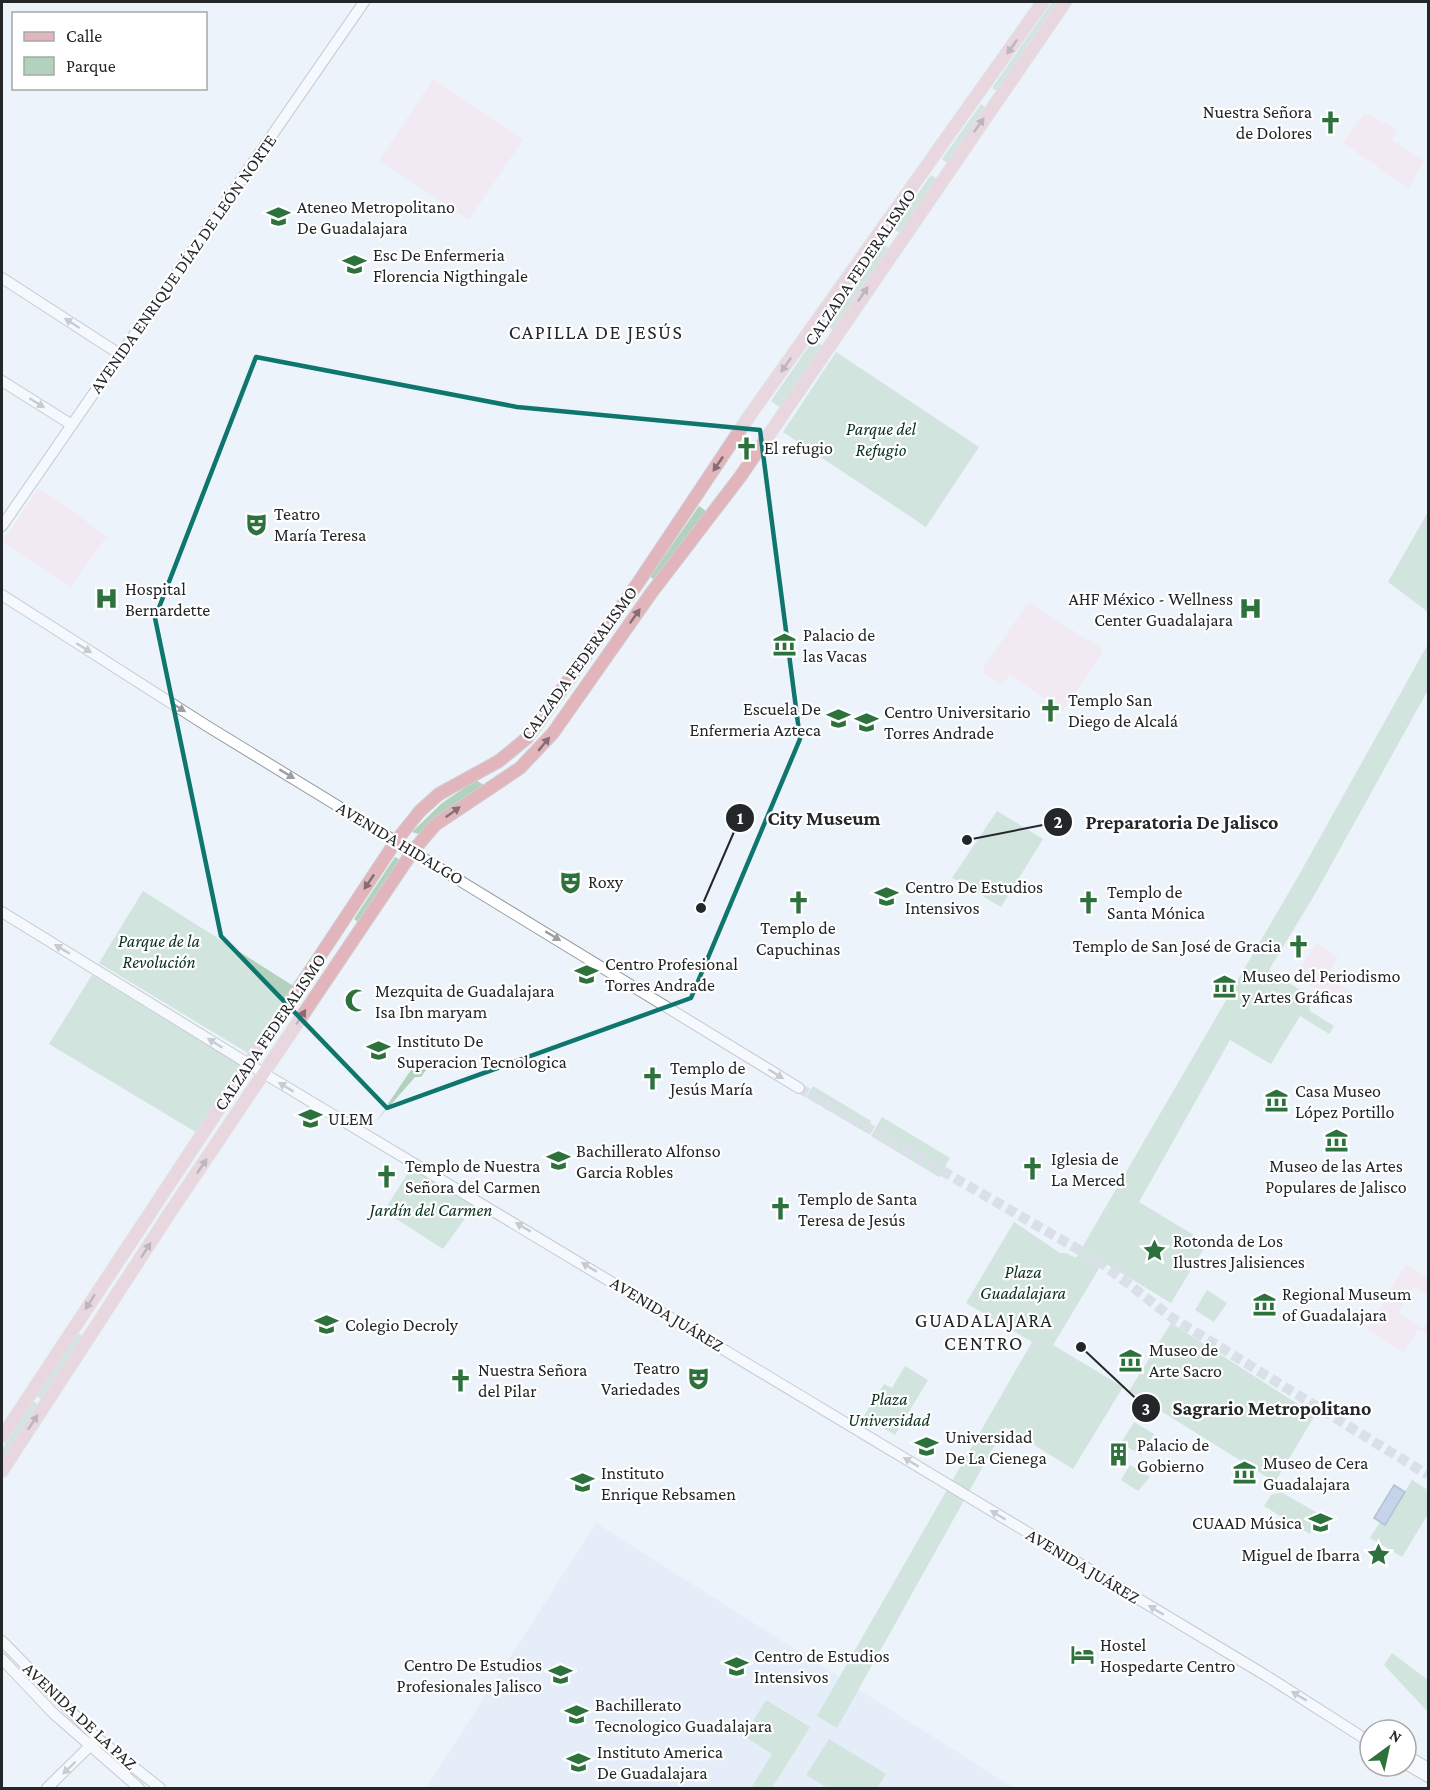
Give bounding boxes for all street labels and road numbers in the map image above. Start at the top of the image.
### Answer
street label: AVENIDA ENRIQUE DÍAZ DE LEÓN NORTE [86,131,281,397]
street label: CALZADA FEDERALISMO [800,185,920,349]
street label: CALZADA FEDERALISMO [517,582,641,744]
street label: AVENIDA HIDALGO [333,797,467,889]
street label: CALZADA FEDERALISMO [210,950,330,1114]
street label: AVENIDA JUÁREZ [607,1272,727,1356]
street label: AVENIDA JUÁREZ [1023,1524,1143,1608]
street label: AVENIDA DE LA PAZ [19,1658,141,1774]

